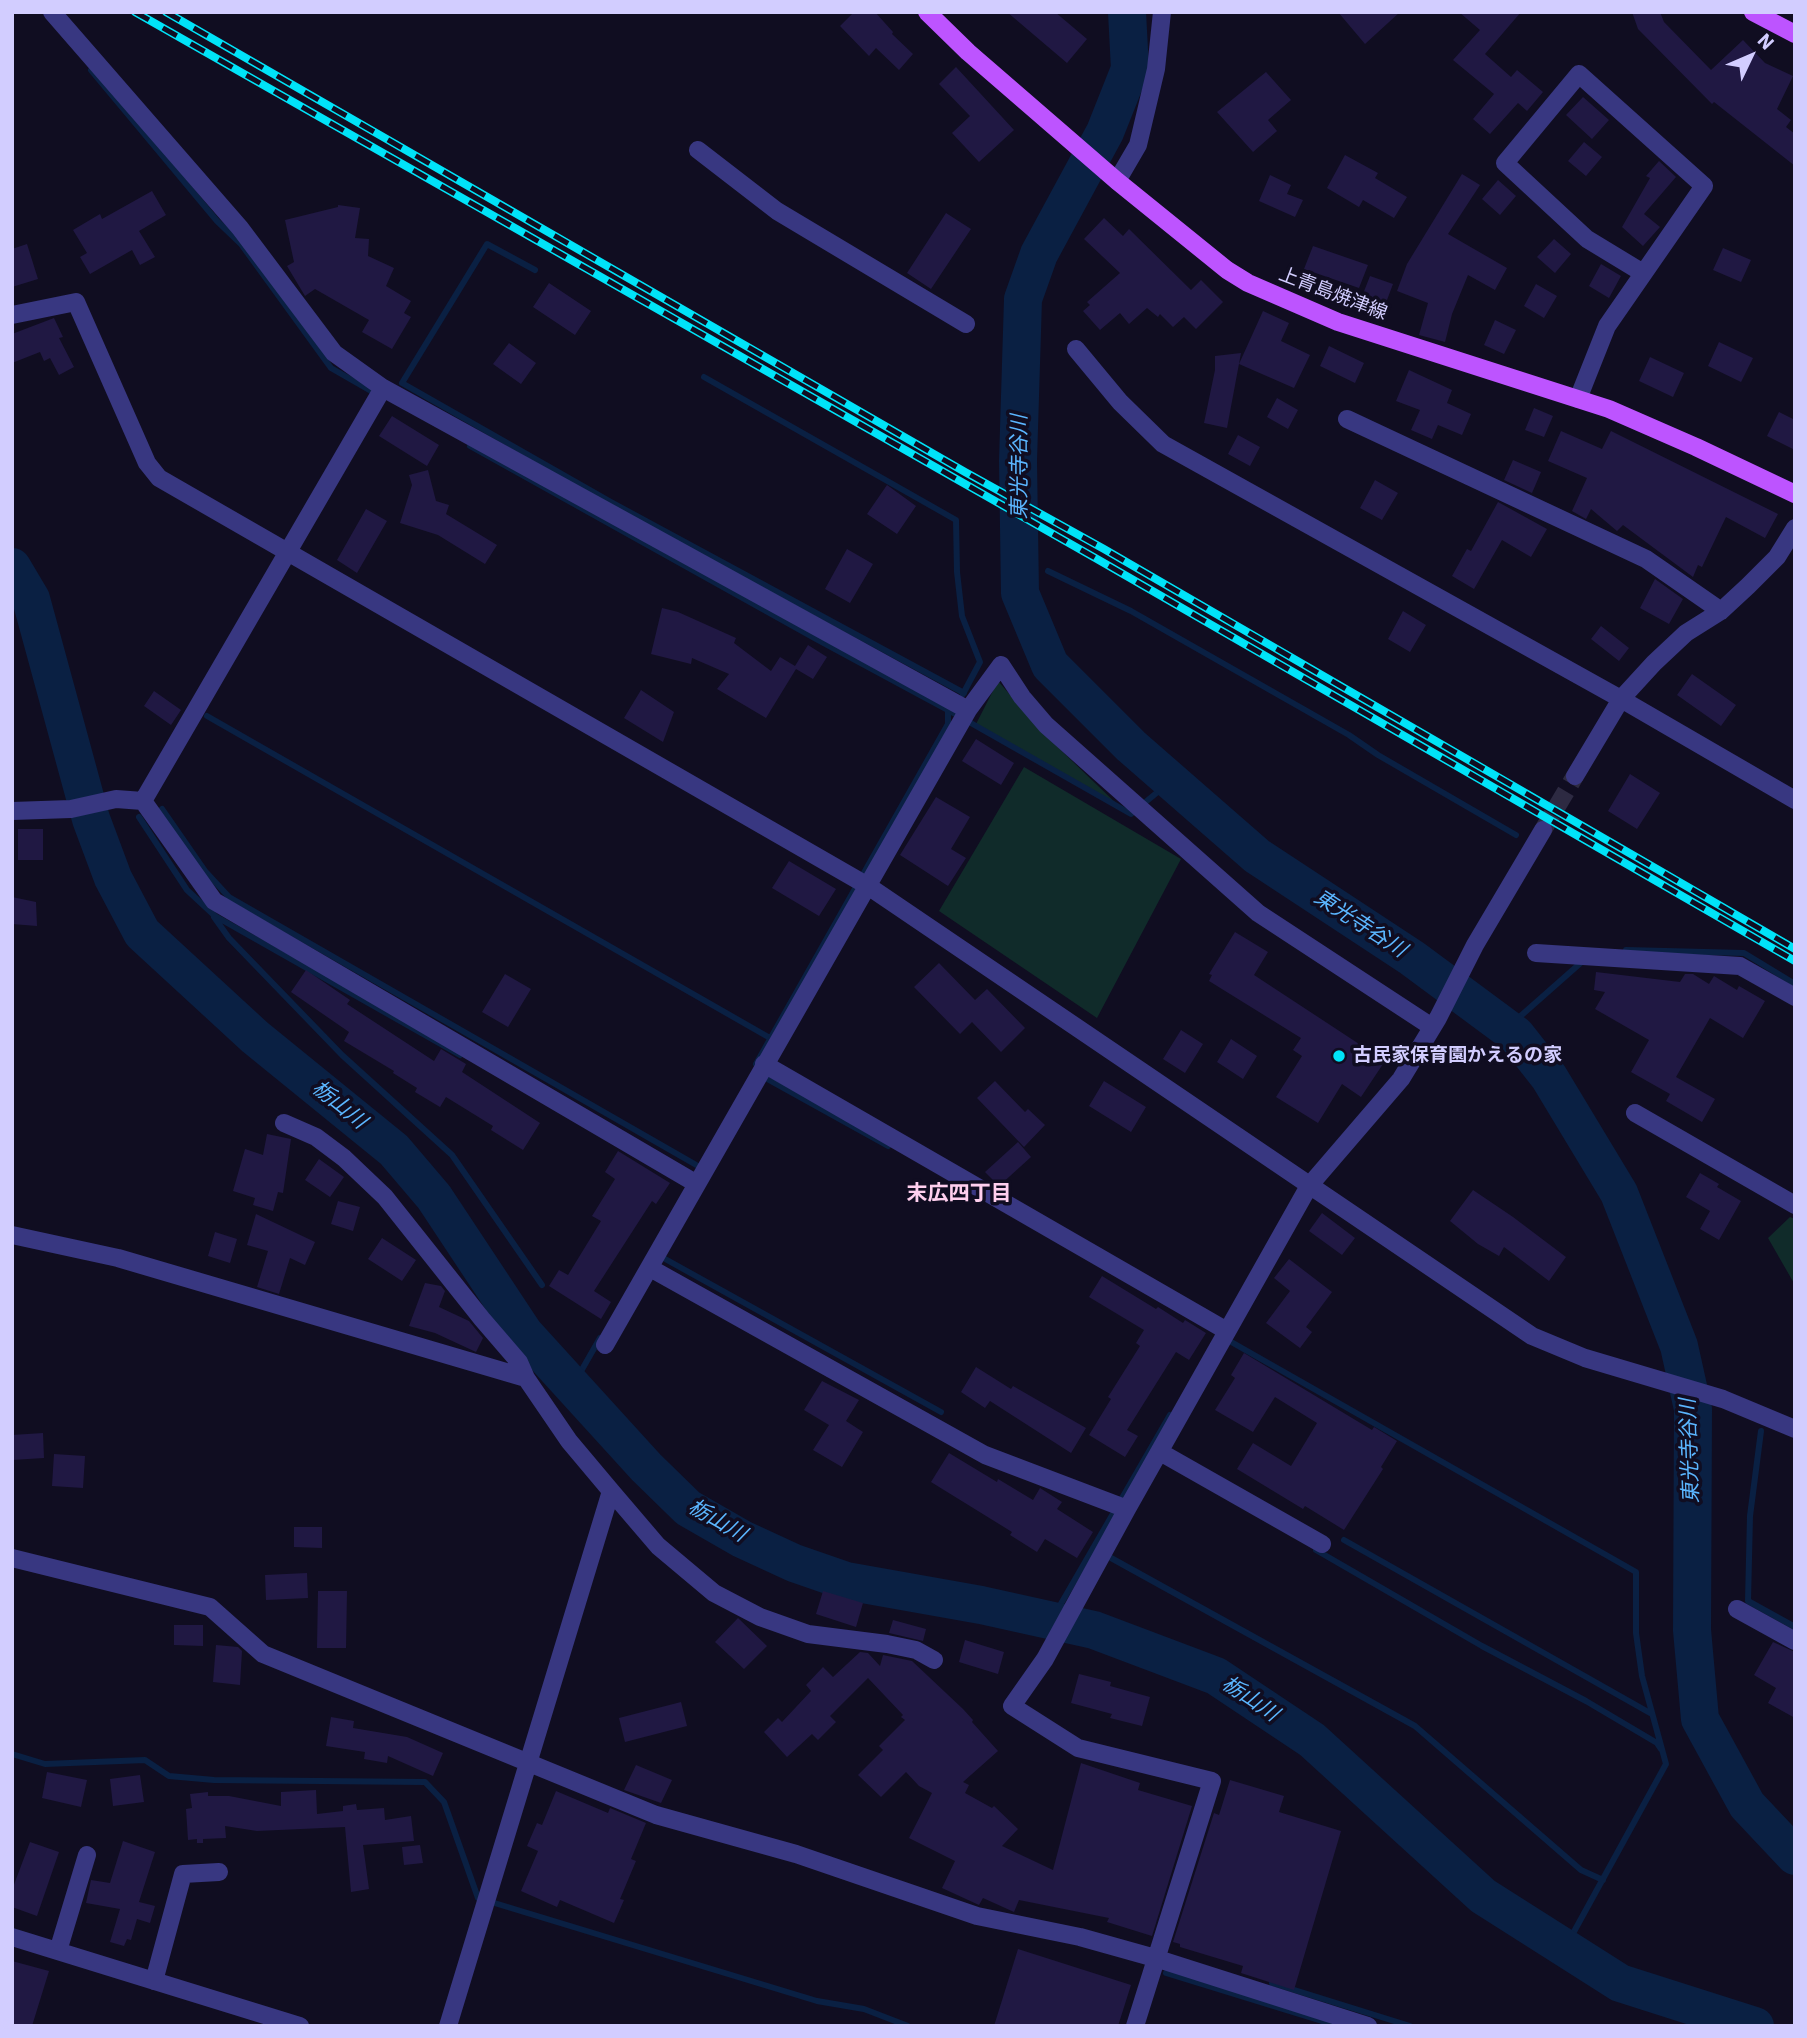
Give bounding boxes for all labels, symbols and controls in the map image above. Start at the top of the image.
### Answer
north arrow [1716,21,1786,91]
text: N [1753,28,1780,55]
street label: 上青島焼津線 [1276,263,1390,325]
water label: 東光寺谷川 [1007,415,1033,519]
water label: 東光寺谷川 [1309,885,1411,963]
place label: 古民家保育園かえるの家 [1353,1045,1562,1067]
marker: 古民家保育園かえるの家 [1331,1048,1347,1064]
water label: 栃山川 [307,1075,371,1135]
district label: 末広四丁目 [907,1181,1011,1207]
water label: 東光寺谷川 [1676,1398,1704,1504]
water label: 栃山川 [683,1494,751,1548]
water label: 栃山川 [1217,1671,1283,1727]

